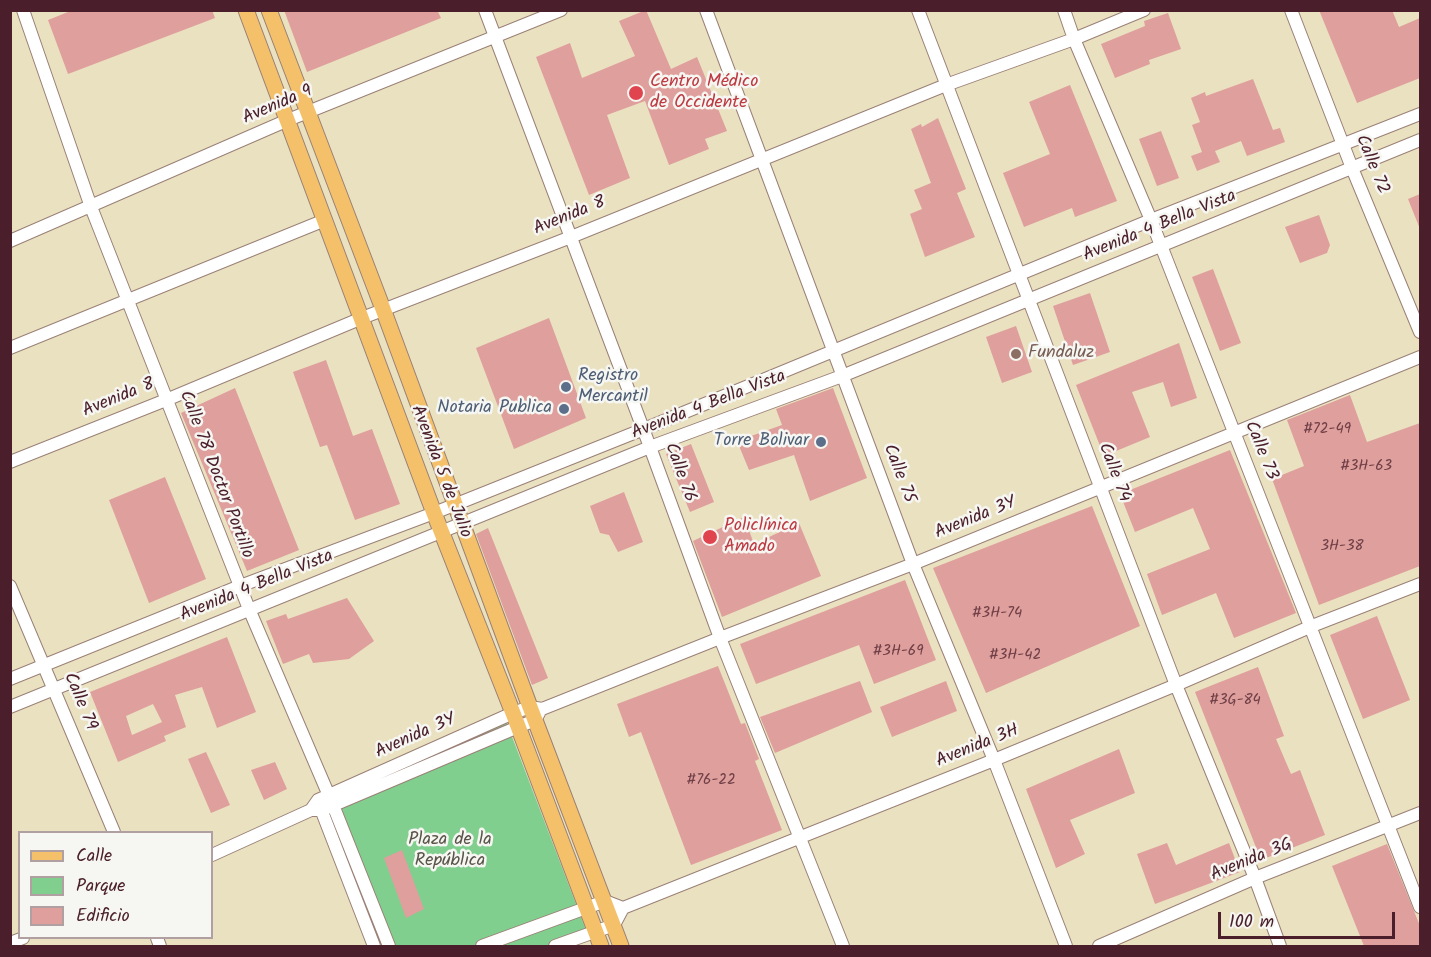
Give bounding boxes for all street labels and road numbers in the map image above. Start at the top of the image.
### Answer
street label: Avenida 9 [240,82,316,130]
street label: Calle 72 [1349,132,1393,198]
street label: Avenida 4 Bella Vista [1080,186,1240,268]
street label: Avenida 8 [531,193,609,241]
street label: Avenida 4 Bella Vista [629,367,789,445]
street label: Avenida 8 [80,375,158,423]
street label: Calle 78 Doctor Portillo [173,388,257,562]
street label: Avenida 5 de Julio [405,403,475,541]
street label: Calle 73 [1238,418,1282,484]
street label: Calle 76 [658,440,700,506]
street label: Calle 74 [1092,440,1134,506]
street label: Calle 75 [877,442,919,506]
street label: Avenida 3Y [932,493,1020,545]
street label: Avenida 4 Bella Vista [177,546,337,628]
street label: Calle 79 [57,670,101,734]
street label: Avenida 3Y [372,710,460,764]
street label: Avenida 3H [933,721,1023,773]
street label: Avenida 3G [1208,835,1296,887]

